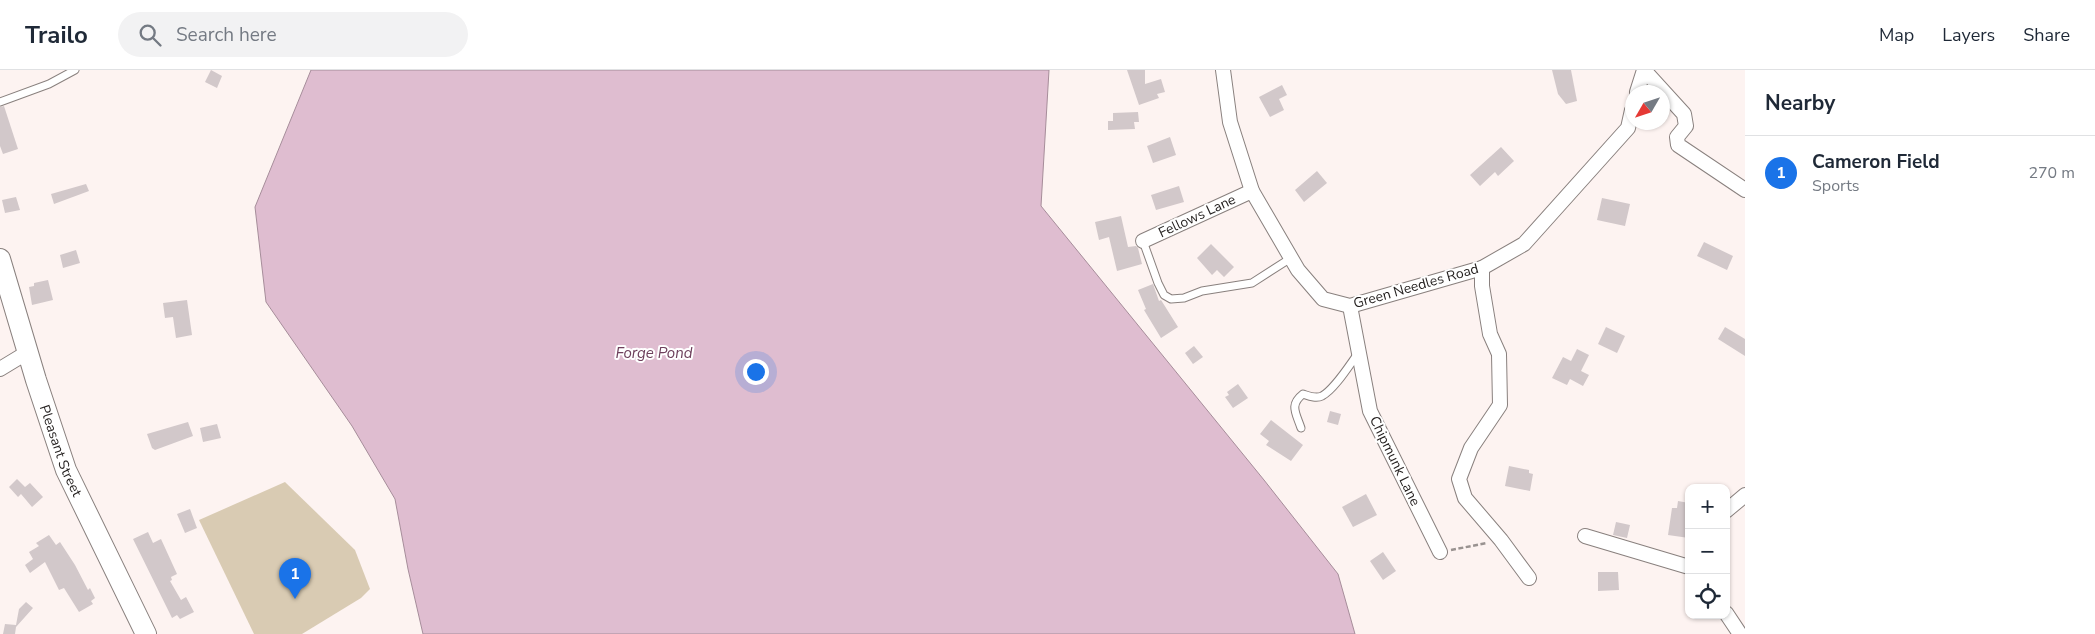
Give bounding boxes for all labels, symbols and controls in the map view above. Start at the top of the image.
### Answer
search box [118,12,468,57]
text: Trailo [25,19,88,51]
icon: search [136,21,164,49]
text: Search here [176,22,277,48]
text: Map [1879,23,1914,47]
text: Layers [1942,23,1995,47]
text: Share [2023,23,2070,47]
north arrow [1625,85,1670,130]
text: Nearby [1765,89,1835,117]
text: Cameron Field [1812,149,1940,175]
text: 1 [1776,162,1786,184]
text: 270 m [2028,162,2075,184]
text: Sports [1812,175,1860,197]
street label: Fellows Lane [1155,190,1239,242]
street label: Green Needles Road [1351,259,1481,313]
water label: Forge Pond [616,343,693,363]
your location [743,359,769,385]
street label: Pleasant Street [35,402,87,500]
street label: Chipmunk Lane [1365,413,1425,509]
map controls [1685,484,1730,619]
button: + [1685,484,1730,529]
button: − [1685,529,1730,574]
pin: 1 [279,558,311,599]
button: locate [1685,574,1730,619]

